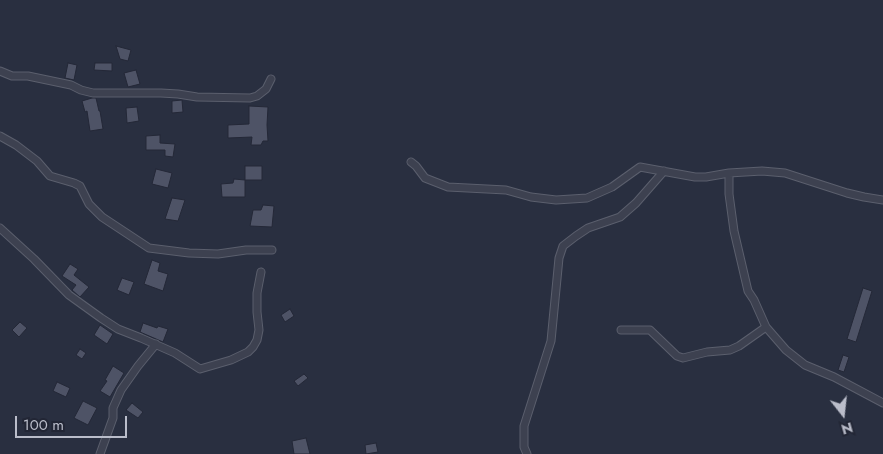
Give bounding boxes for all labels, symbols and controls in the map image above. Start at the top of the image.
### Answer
north arrow [818,389,868,439]
scale bar [18,406,130,438]
text: 100 m [23,414,64,436]
text: N [839,417,855,440]

